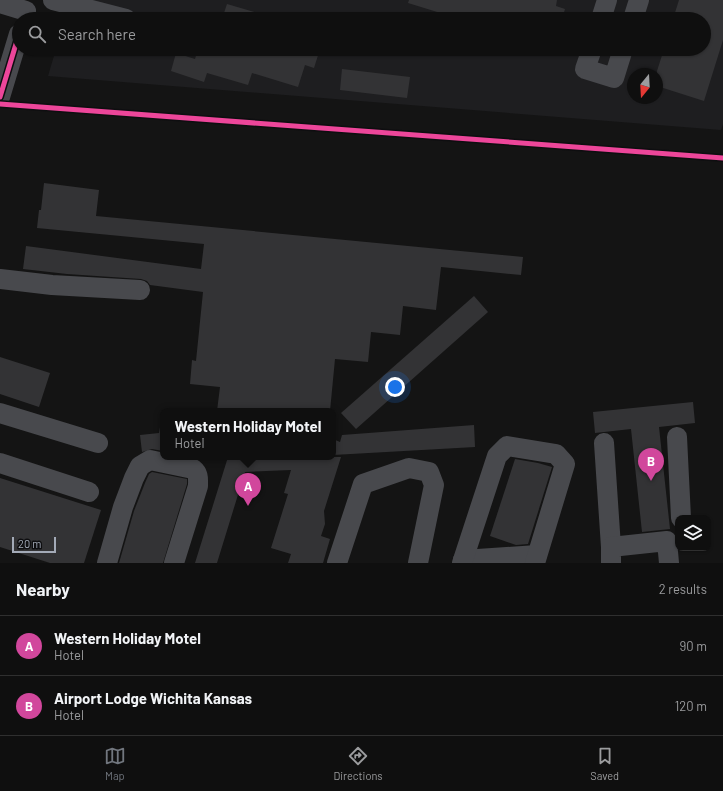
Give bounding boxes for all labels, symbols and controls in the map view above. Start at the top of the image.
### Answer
search box [12,12,711,56]
icon: search [26,23,48,45]
text: Search here [58,25,136,43]
north arrow [627,68,663,104]
your location [385,377,405,397]
popup [160,408,336,460]
text: Western Holiday Motel [175,417,321,435]
text: Hotel [175,435,205,451]
pin: B [638,448,664,481]
pin: A [235,473,261,506]
map controls [675,515,711,551]
button: layers [675,515,711,551]
scale bar [12,535,56,554]
text: 20 m [18,537,41,550]
text: Nearby [16,579,70,599]
text: 2 results [659,581,707,597]
text: Western Holiday Motel [54,629,201,647]
text: A [25,638,33,654]
text: 90 m [680,638,707,654]
text: Hotel [54,647,84,663]
text: Airport Lodge Wichita Kansas [54,689,252,707]
text: B [25,698,33,714]
text: 120 m [675,698,707,714]
text: Hotel [54,707,84,723]
tab: Map [104,745,126,782]
tab: Directions [333,745,383,782]
tab: Saved [590,745,619,782]

